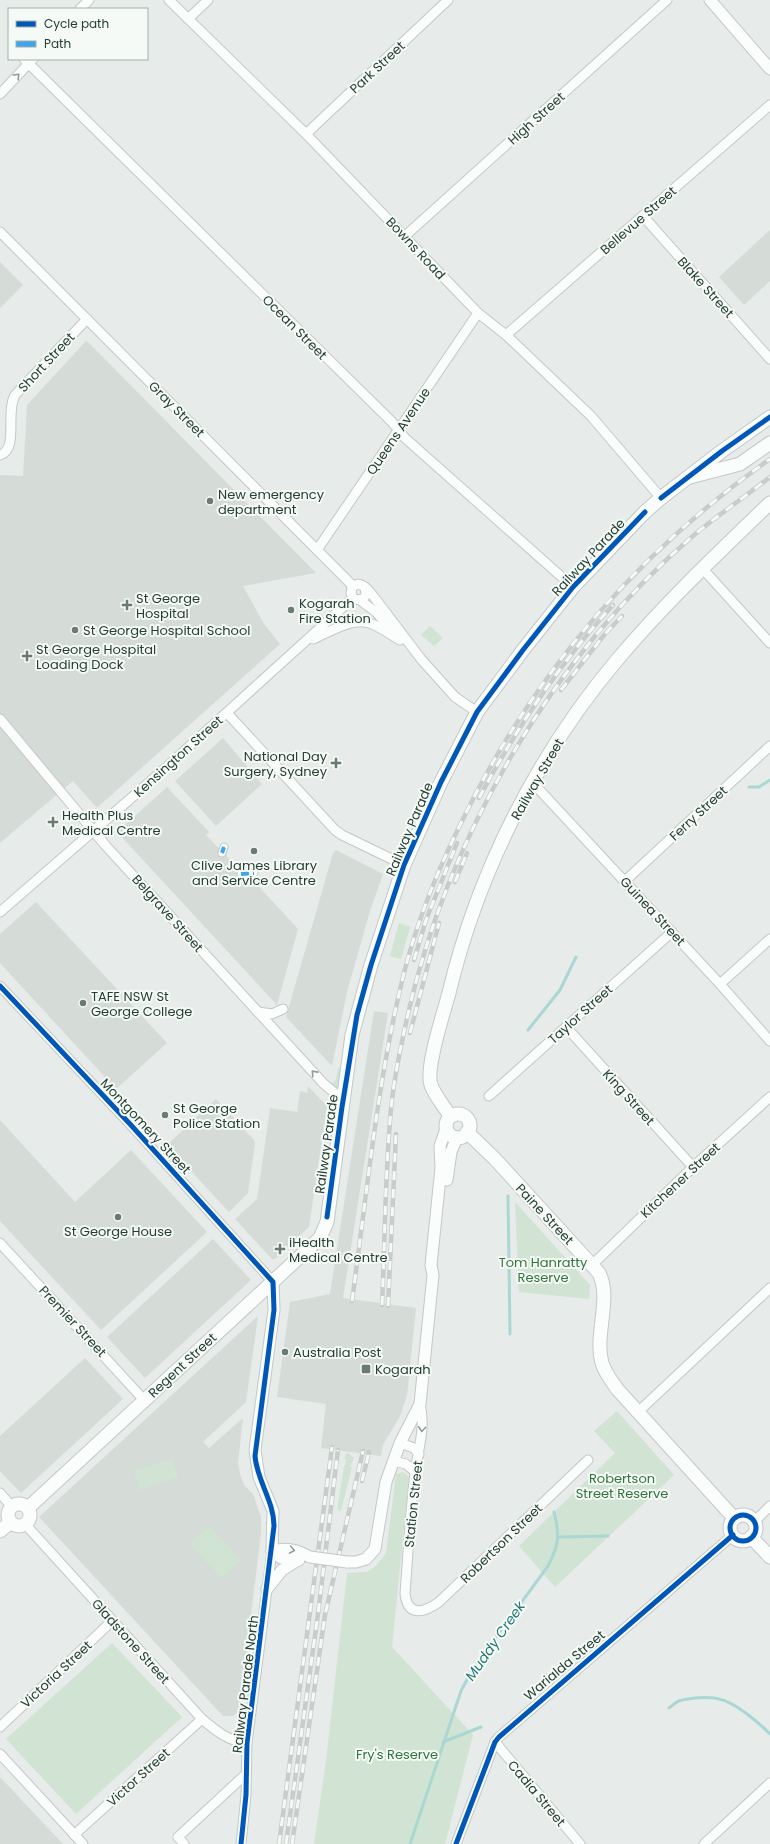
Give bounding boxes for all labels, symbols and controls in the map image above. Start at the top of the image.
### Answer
legend [8,8,148,60]
text: Cycle path [44,15,109,32]
text: Path [44,35,71,52]
street label: Park Street [345,37,409,98]
one-way arrow [12,73,19,81]
street label: High Street [504,87,569,149]
street label: Bellevue Street [596,182,681,259]
street label: Bowns Road [382,213,450,284]
street label: Blake Street [673,253,738,322]
street label: Ocean Street [258,291,332,364]
street label: Short Street [14,328,79,396]
street label: Gray Street [144,377,209,442]
street label: Queens Avenue [362,384,435,479]
place label: New emergency department [218,485,325,519]
marker: New emergency department [205,496,215,506]
street label: Railway Parade [547,514,629,600]
place label: St George Hospital [136,589,200,623]
place label: Kogarah Fire Station [299,594,371,628]
marker: St George Hospital [121,599,133,611]
marker: Kogarah Fire Station [286,605,296,615]
place label: St George Hospital School [83,621,250,640]
marker: St George Hospital School [70,625,80,635]
place label: St George Hospital Loading Dock [36,640,156,674]
marker: St George Hospital Loading Dock [21,650,33,662]
street label: Kensington Street [130,711,227,802]
street label: Railway Street [506,735,569,824]
place label: National Day Surgery, Sydney [224,747,328,781]
marker: National Day Surgery, Sydney [330,757,342,769]
street label: Railway Parade [381,779,438,879]
street label: Ferry Street [665,781,732,845]
place label: Health Plus Medical Centre [62,806,161,840]
marker: Health Plus Medical Centre [47,816,59,828]
marker: Clive James Library and Service Centre [249,846,259,856]
place label: Clive James Library and Service Centre [191,856,318,890]
street label: Belgrave Street [128,870,208,957]
street label: Guinea Street [616,873,690,950]
street label: Taylor Street [544,980,617,1049]
place label: TAFE NSW St George College [91,987,192,1021]
marker: TAFE NSW St George College [78,998,88,1008]
street label: King Street [598,1065,659,1130]
one-way arrow [312,1071,319,1078]
street label: Montgomery Street [96,1074,195,1179]
street label: Railway Parade [310,1093,343,1195]
place label: St George Police Station [173,1099,260,1133]
marker: St George Police Station [160,1110,170,1120]
street label: Kitchener Street [636,1138,725,1222]
street label: Paine Street [511,1180,578,1249]
marker: St George House [113,1212,123,1222]
place label: St George House [64,1222,172,1241]
place label: iHealth Medical Centre [289,1233,388,1267]
marker: iHealth Medical Centre [274,1243,286,1255]
park label: Tom Hanratty Reserve [499,1253,588,1287]
street label: Premier Street [34,1281,111,1361]
street label: Regent Street [144,1328,221,1402]
place label: Australia Post [293,1343,382,1362]
marker: Australia Post [280,1347,290,1357]
place label: Kogarah [375,1360,431,1379]
marker: Kogarah [360,1363,372,1375]
one-way arrow [418,1426,427,1432]
street label: Station Street [399,1459,428,1548]
park label: Robertson Street Reserve [576,1469,668,1503]
street label: Robertson Street [456,1499,547,1588]
one-way arrow [289,1545,295,1553]
street label: Gladstone Street [87,1595,174,1688]
water label: Muddy Creek [460,1597,530,1685]
street label: Railway Parade North [228,1614,263,1754]
street label: Warialda Street [520,1626,609,1705]
street label: Victoria Street [16,1636,96,1712]
street label: Victor Street [103,1744,174,1811]
park label: Fry's Reserve [356,1745,438,1764]
street label: Cadia Street [503,1756,570,1831]

